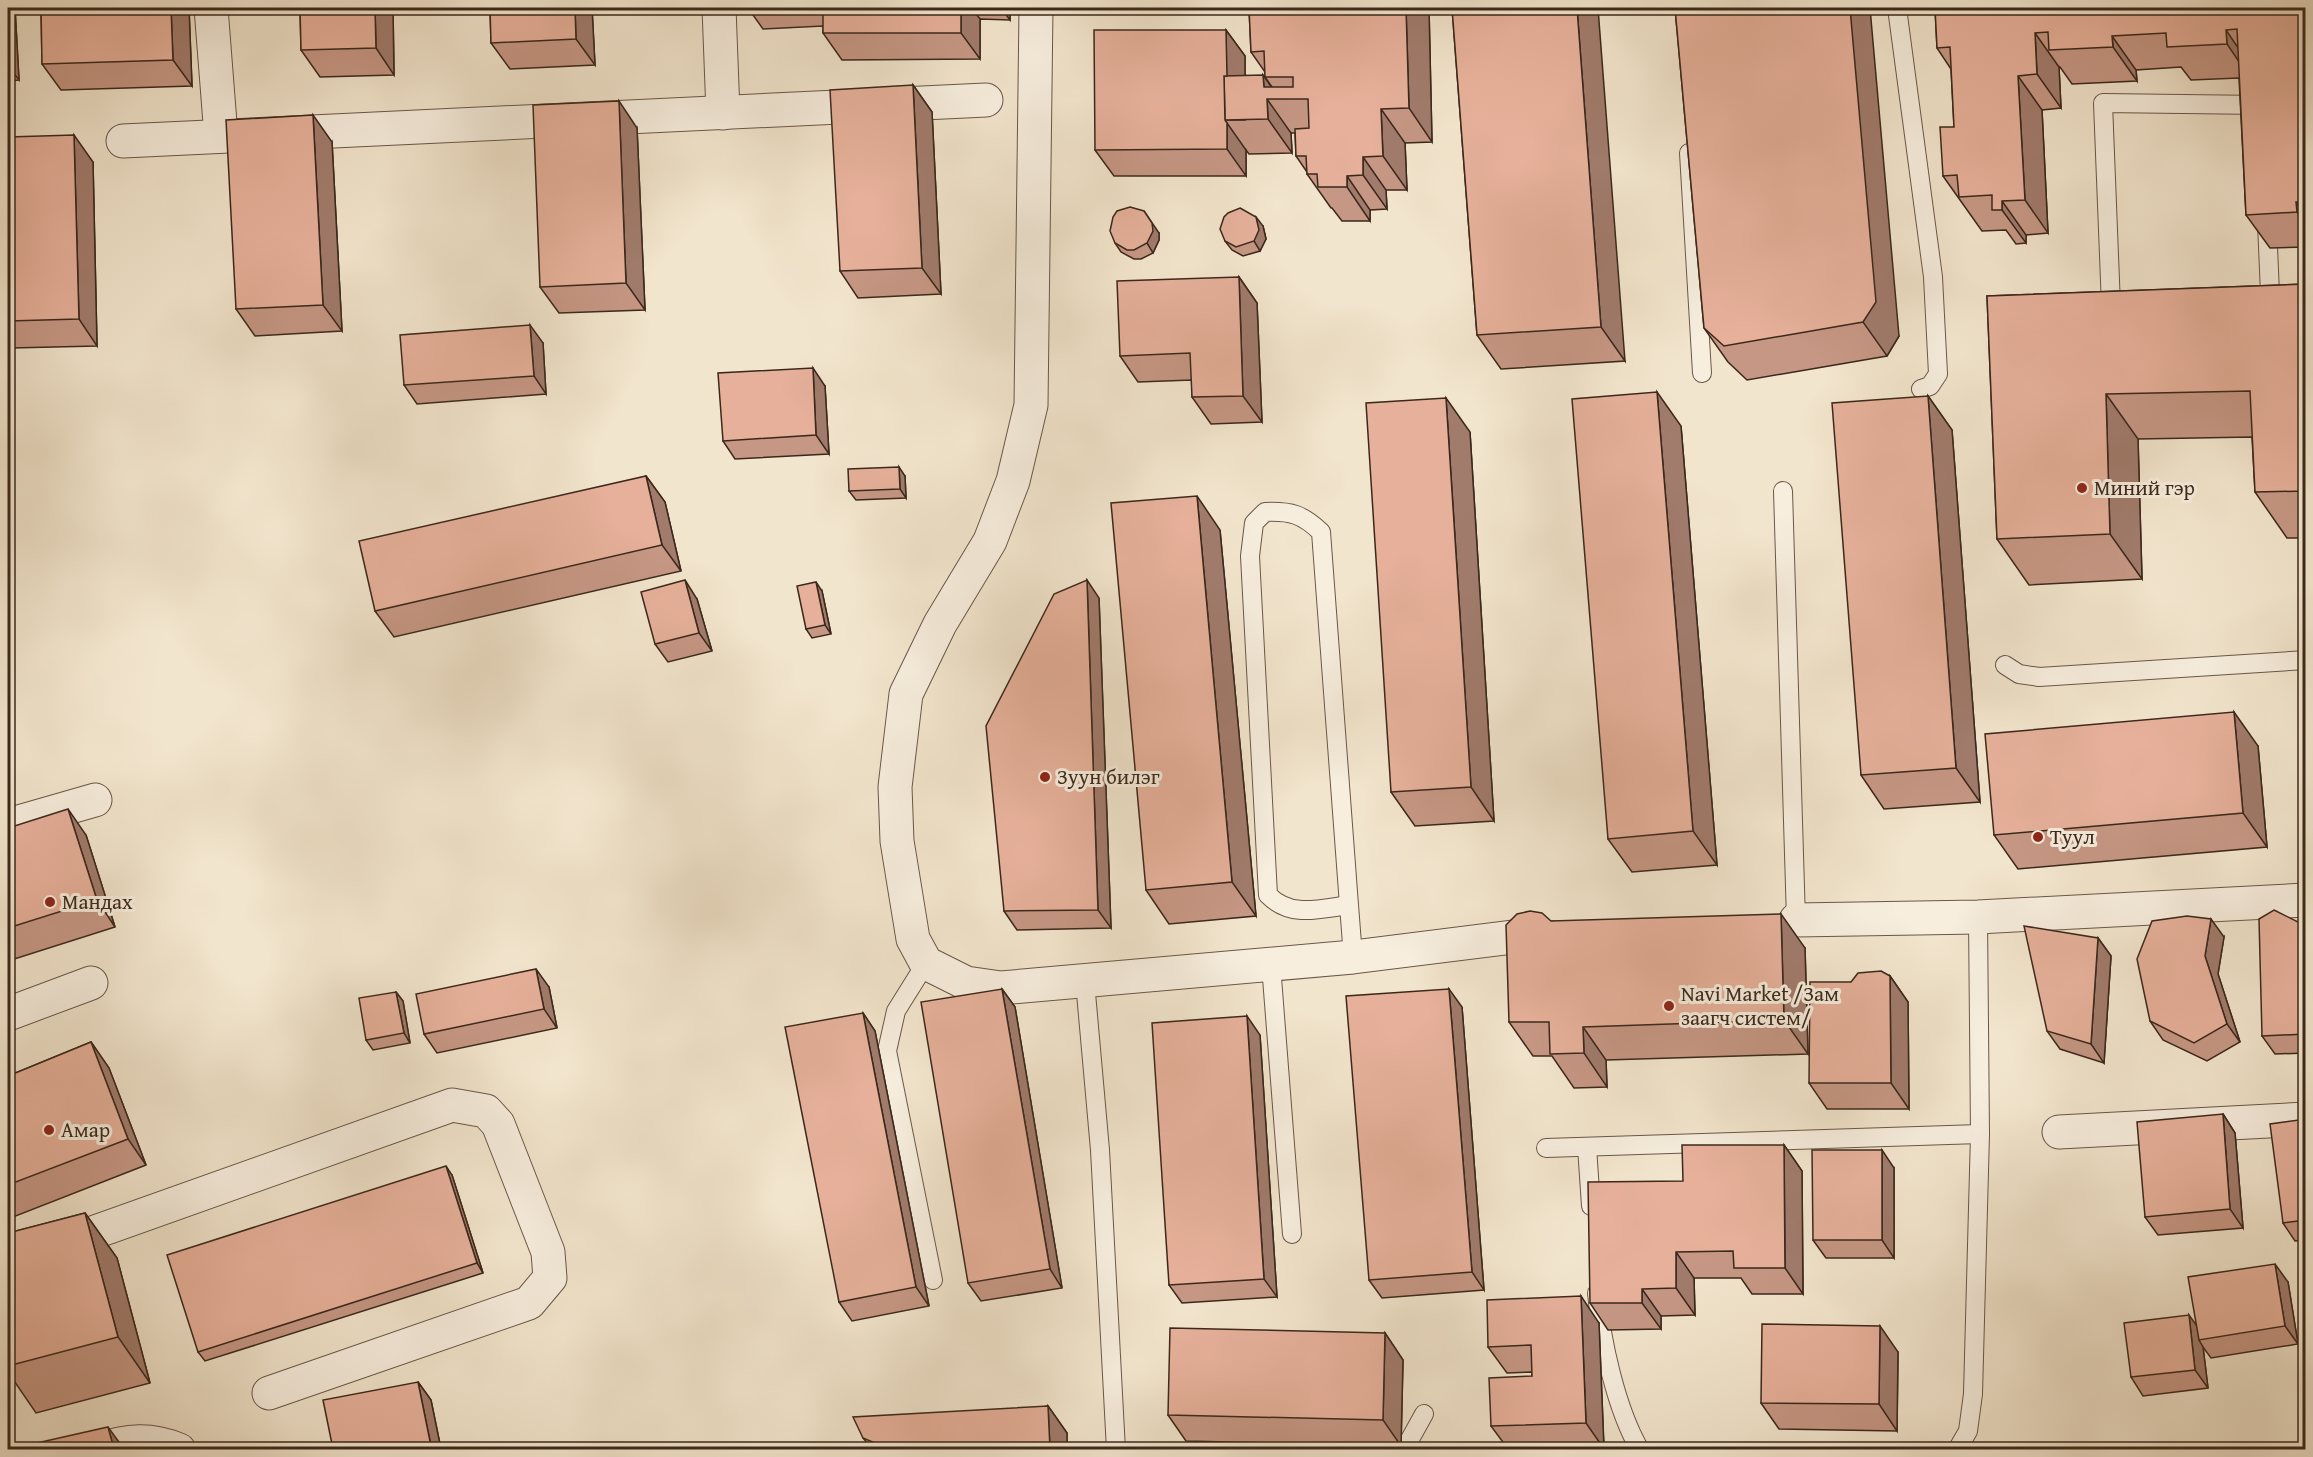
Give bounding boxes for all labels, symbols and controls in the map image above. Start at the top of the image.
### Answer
place label: Миний гэр [2094,472,2195,503]
marker: Миний гэр [2075,481,2089,495]
place label: Зуун билэг [1057,761,1160,792]
marker: Зуун билэг [1038,770,1052,784]
place label: Туул [2050,821,2095,852]
marker: Туул [2031,830,2045,844]
place label: Мандах [62,886,133,917]
marker: Мандах [43,895,57,909]
place label: Navi Market /Зам заагч систем/ [1681,978,1839,1033]
marker: Navi Market /Зам заагч систем/ [1662,999,1676,1013]
place label: Амар [61,1114,110,1145]
marker: Амар [42,1123,56,1137]

